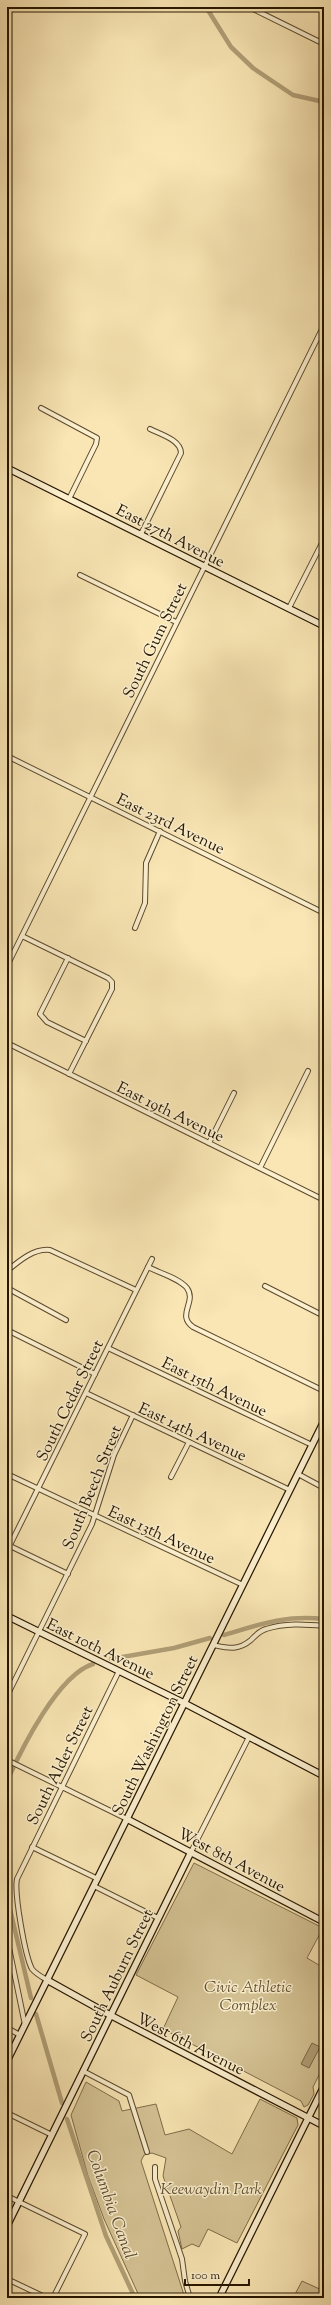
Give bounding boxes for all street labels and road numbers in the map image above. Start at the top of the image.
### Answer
street label: East 27th Avenue [111,500,228,575]
street label: South Gum Street [118,579,194,703]
street label: East 23rd Avenue [112,789,228,861]
street label: East 19th Avenue [112,1077,227,1149]
street label: South Cedar Street [32,1336,111,1466]
street label: East 15th Avenue [157,1353,271,1424]
street label: East 14th Avenue [134,1398,250,1468]
street label: South Beech Street [58,1422,129,1553]
street label: East 13th Avenue [104,1501,218,1571]
street label: East 10th Avenue [42,1614,158,1686]
street label: South Washington Street [107,1652,205,1820]
street label: South Alder Street [22,1702,100,1830]
street label: West 8th Avenue [173,1823,289,1899]
street label: South Auburn Street [76,1905,161,2046]
street label: West 6th Avenue [132,2008,248,2082]

